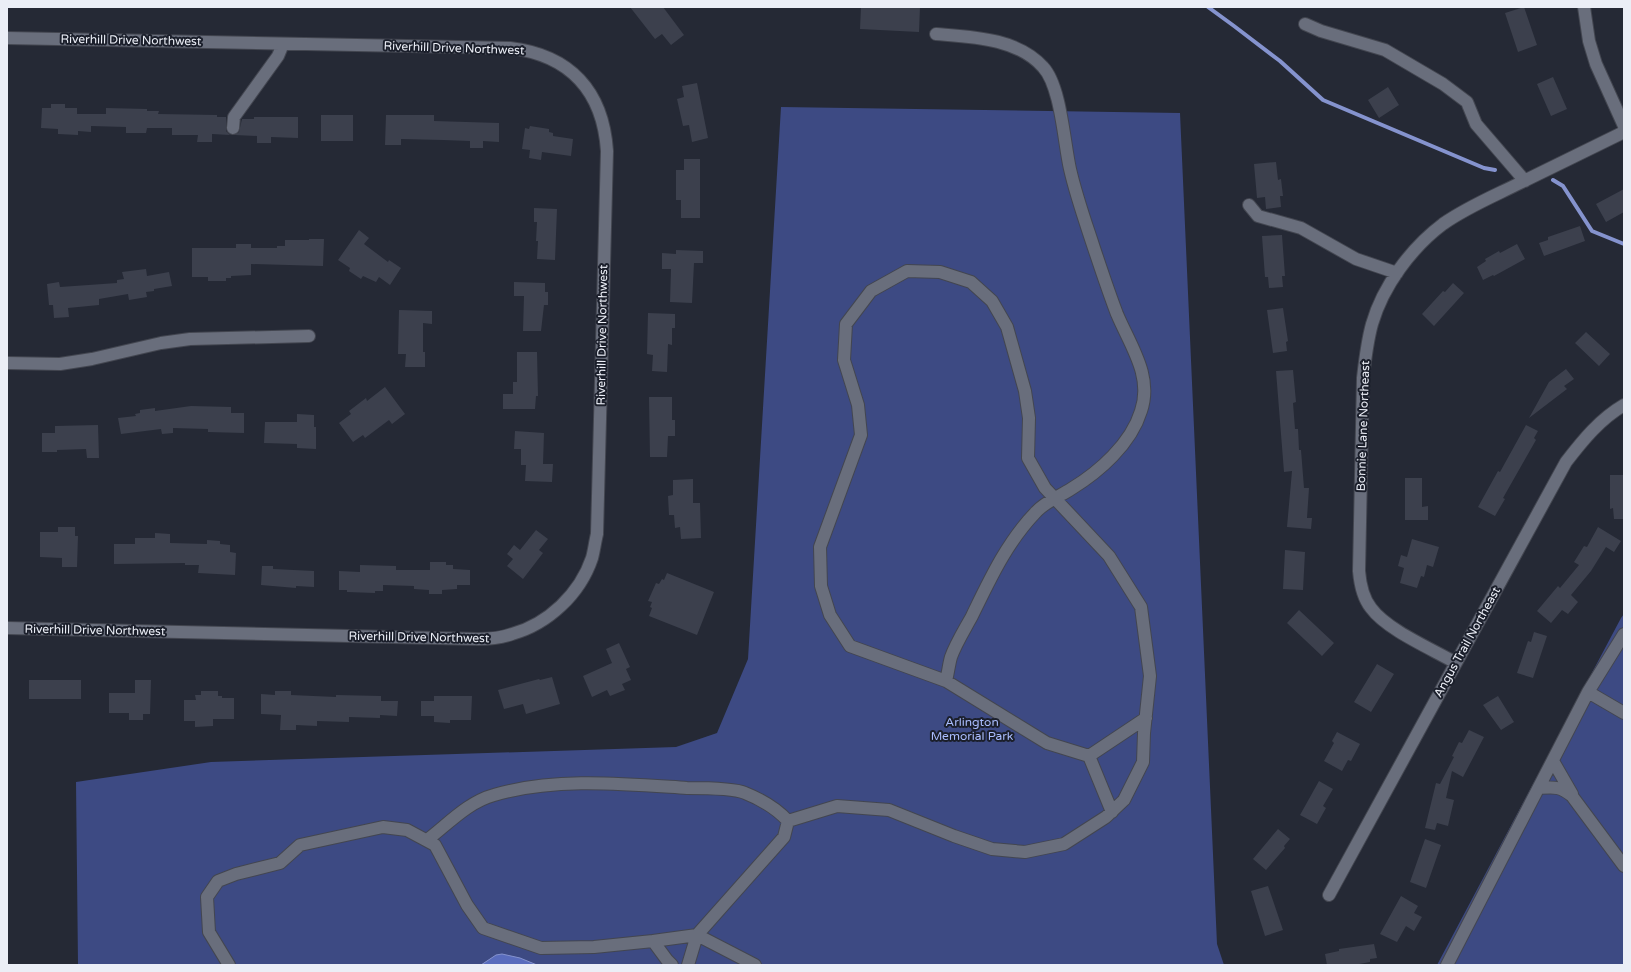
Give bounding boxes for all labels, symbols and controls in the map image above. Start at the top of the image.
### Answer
street label: Riverhill Drive Northwest [60,32,202,48]
street label: Riverhill Drive Northwest [383,39,525,57]
street label: Riverhill Drive Northwest [594,264,610,406]
street label: Bonnie Lane Northeast [1354,360,1372,492]
street label: Angus Trail Northeast [1431,584,1503,700]
street label: Riverhill Drive Northwest [24,622,166,638]
street label: Riverhill Drive Northwest [348,629,490,645]
park label: Arlington Memorial Park [931,715,1014,743]

